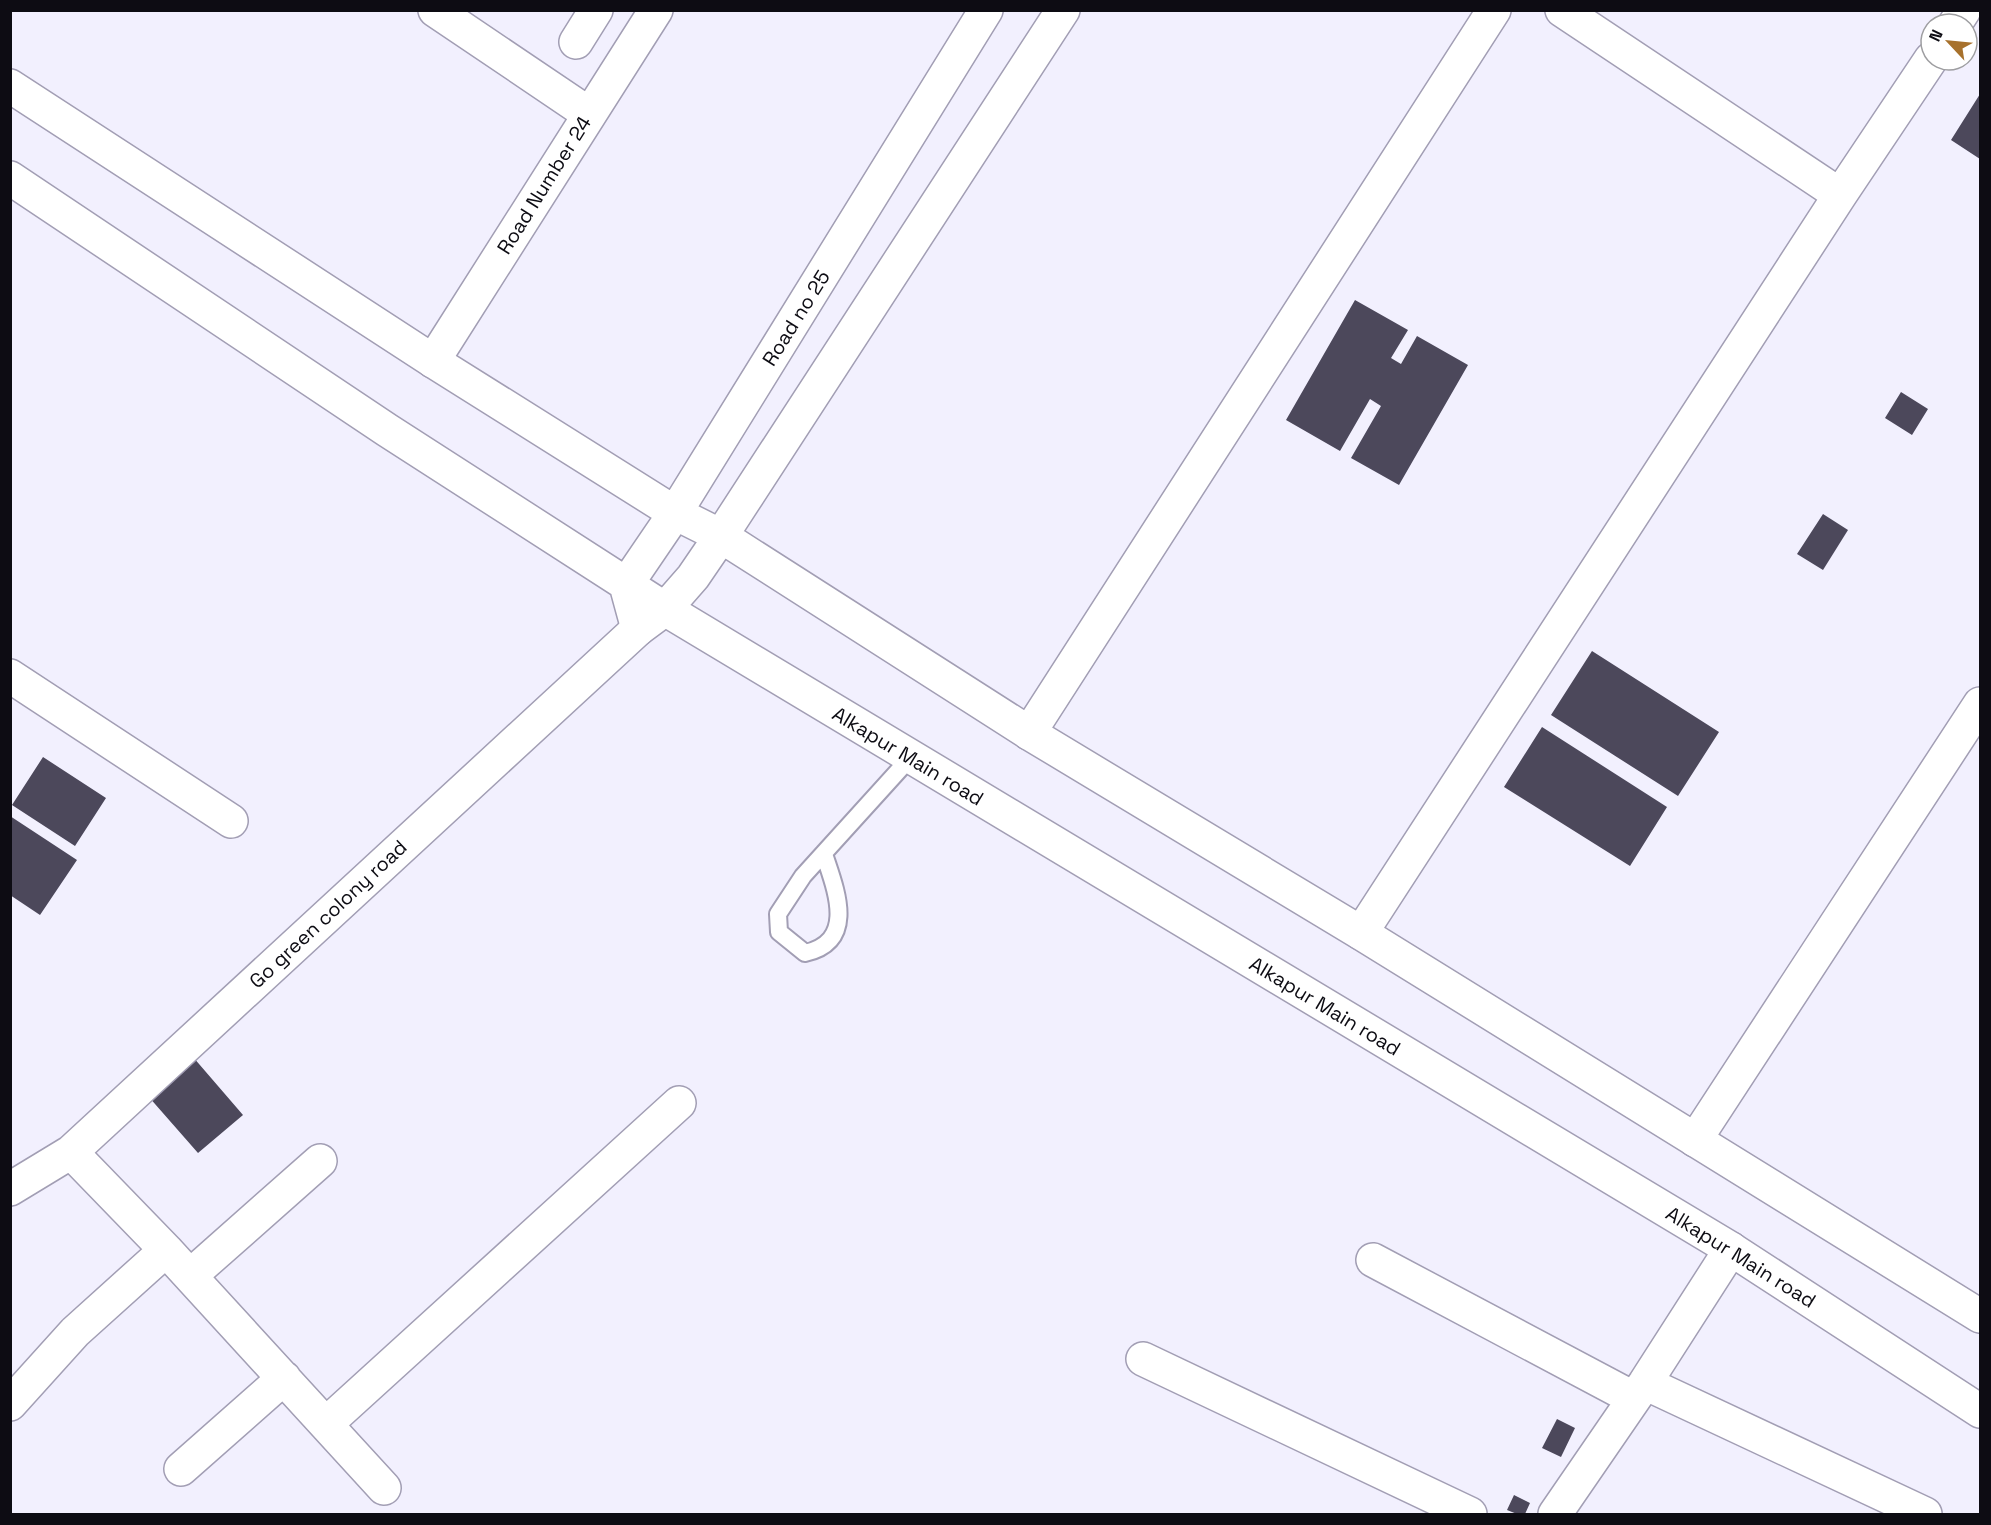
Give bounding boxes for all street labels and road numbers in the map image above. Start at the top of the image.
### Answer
street label: Road Number 24 [491,111,597,259]
street label: Road no 25 [756,265,836,371]
street label: Alkapur Main road [828,701,988,811]
street label: Go green colony road [244,834,412,994]
street label: Alkapur Main road [1245,951,1405,1061]
street label: Alkapur Main road [1661,1200,1821,1314]

